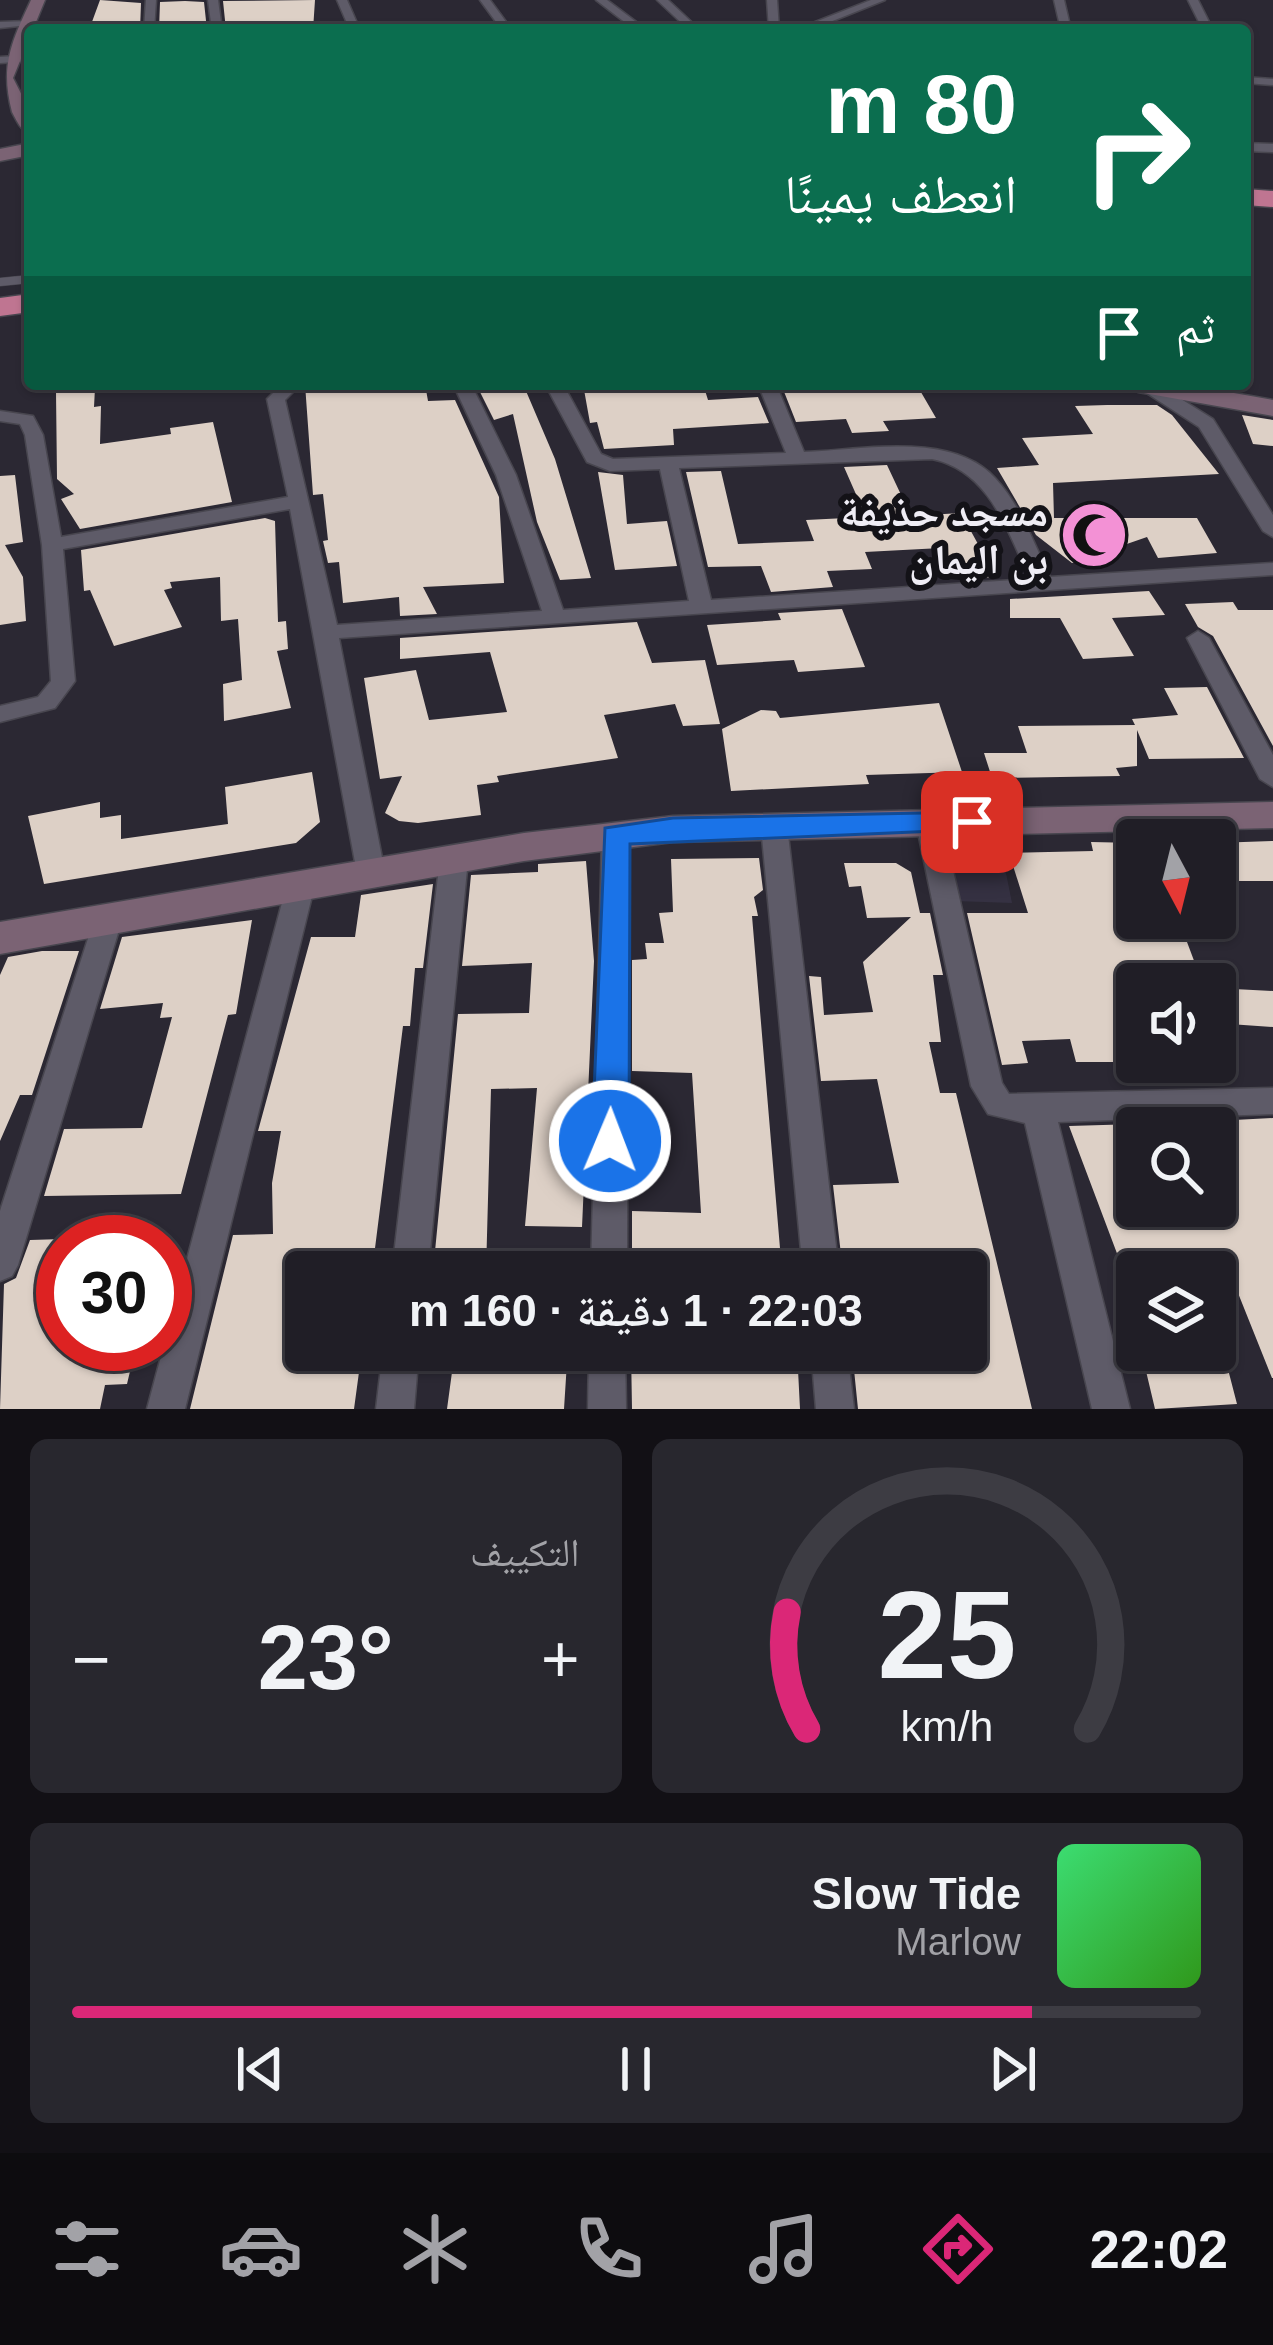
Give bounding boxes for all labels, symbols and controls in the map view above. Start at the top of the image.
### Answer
text: 80 m [826,57,1017,151]
icon: right [1059,72,1215,228]
text: انعطف يمينًا [784,164,1017,224]
icon: arrive [1086,300,1152,366]
text: ثم [1176,302,1215,353]
place label: مسجد حذيفة بن اليمان [840,488,1048,585]
mosque icon: مسجد حذيفة بن اليمان [1059,500,1129,570]
pin [921,771,1023,873]
icon: arrive [939,789,1005,855]
north arrow [1116,819,1236,939]
map controls [1116,819,1236,1371]
button: sound [1116,963,1236,1083]
position arrow [547,1078,673,1204]
button: search [1116,1107,1236,1227]
speed limit sign: 30 [36,1215,192,1371]
button: layers [1116,1251,1236,1371]
text: 22:03 · 1 دقيقة · 160 m [409,1285,863,1336]
text: التكييف [470,1531,580,1574]
text: 25 [878,1565,1017,1704]
text: 23° [258,1608,394,1708]
text: − [72,1622,111,1696]
text: + [541,1622,579,1696]
text: km/h [901,1702,994,1750]
text: Slow Tide [812,1868,1021,1919]
text: Marlow [895,1920,1021,1963]
icon: previous [227,2036,293,2102]
icon: pause [603,2036,669,2102]
icon: next [980,2036,1046,2102]
icon: filters [45,2207,129,2291]
icon: car [219,2207,303,2291]
icon: climate [393,2207,477,2291]
icon: phone [567,2207,651,2291]
icon: music [742,2207,826,2291]
icon: directions [916,2207,1000,2291]
text: 22:02 [1090,2219,1228,2279]

